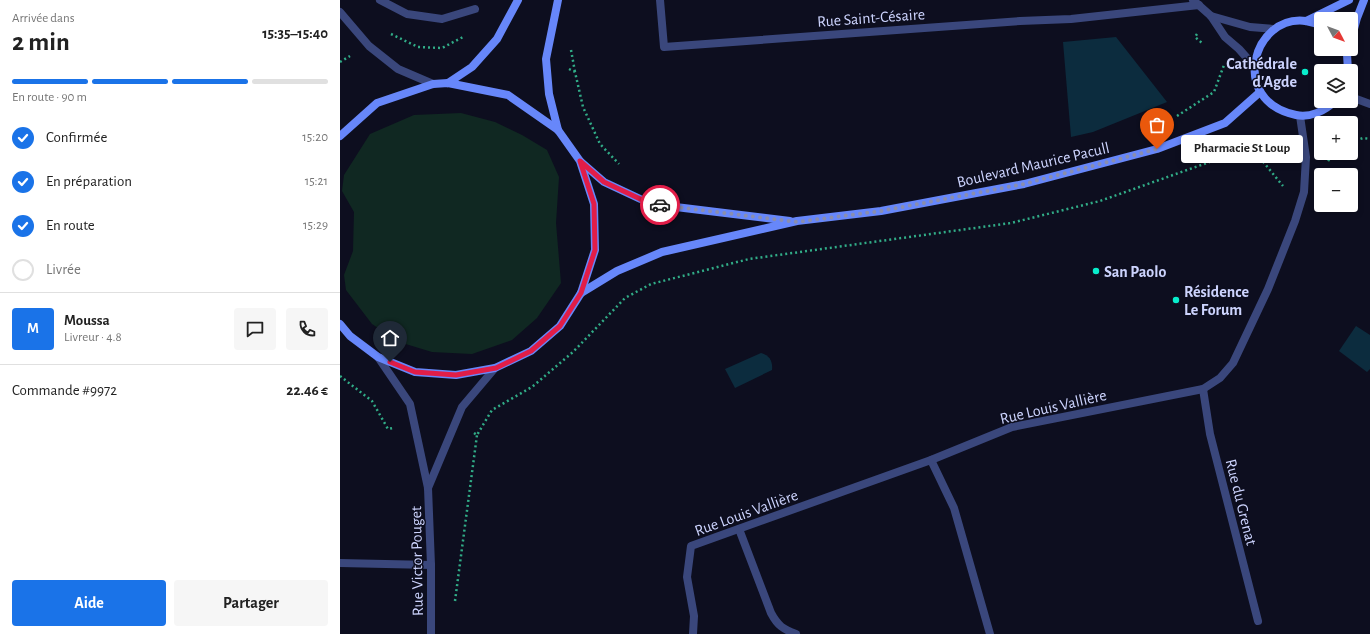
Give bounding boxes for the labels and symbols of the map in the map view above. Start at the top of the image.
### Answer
street label: Rue Saint-Césaire [816,6,926,30]
north arrow [1314,12,1358,56]
place label: Cathédrale d'Agde [1226,56,1297,90]
marker: Cathédrale d'Agde [1300,67,1310,77]
pin [1140,108,1174,149]
callout: Pharmacie St Loup [1181,135,1303,163]
street label: Boulevard Maurice Pacull [955,140,1111,190]
courier [640,185,680,225]
place label: San Paolo [1104,264,1166,280]
marker: San Paolo [1091,266,1101,276]
place label: Résidence Le Forum [1184,284,1249,318]
marker: Résidence Le Forum [1171,295,1181,305]
pin [373,321,407,362]
street label: Rue Louis Vallière [998,387,1108,427]
street label: Rue du Grenat [1223,457,1259,547]
street label: Rue Louis Vallière [692,487,800,539]
street label: Rue Victor Pouget [408,506,426,616]

